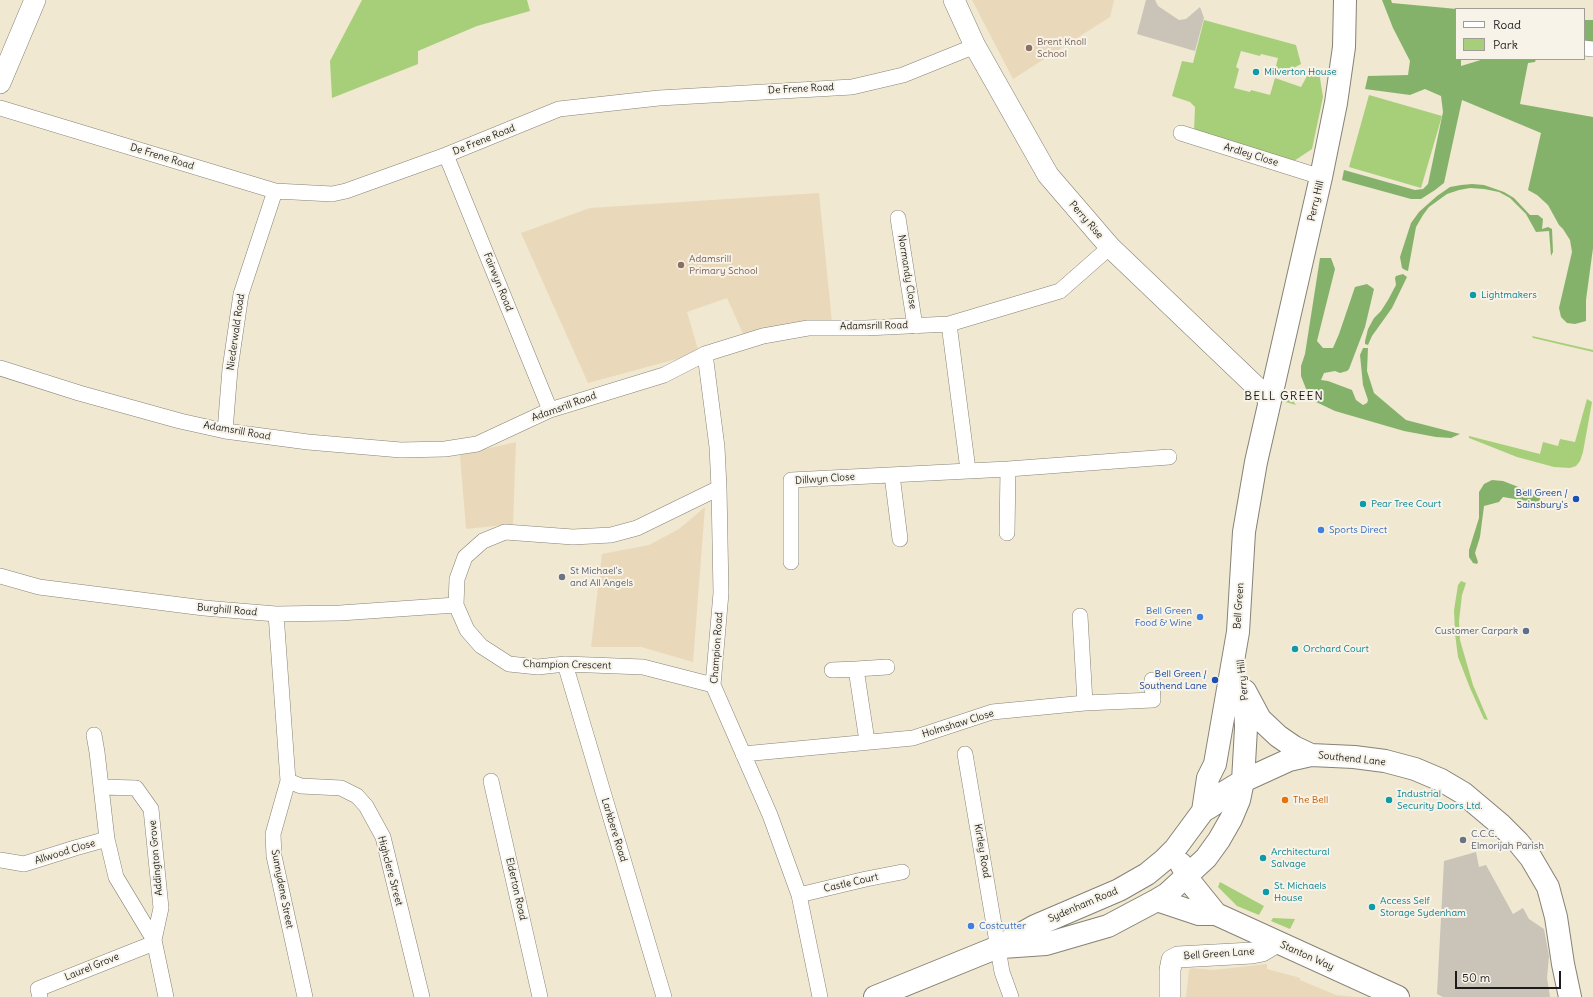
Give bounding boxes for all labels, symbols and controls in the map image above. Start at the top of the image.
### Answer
legend [1455,8,1585,60]
text: Road [1493,17,1521,32]
place label: Brent Knoll School [1037,36,1086,60]
text: Park [1493,37,1518,52]
marker: Brent Knoll School [1024,43,1034,53]
place label: Milverton House [1264,66,1337,78]
marker: Milverton House [1251,67,1261,77]
street label: De Frene Road [768,81,834,97]
street label: De Frene Road [451,122,517,158]
street label: Ardley Close [1222,141,1280,169]
street label: De Frene Road [129,142,195,172]
street label: Perry Hill [1306,180,1326,222]
street label: Perry Rise [1066,199,1106,241]
street label: Normandy Close [895,234,919,310]
street label: Fairwyn Road [481,251,515,313]
place label: Adamsrill Primary School [689,253,758,276]
marker: Adamsrill Primary School [676,260,686,270]
place label: Lightmakers [1481,289,1537,301]
marker: Lightmakers [1468,290,1478,300]
street label: Niederwald Road [225,293,247,371]
street label: Adamsrill Road [840,319,908,333]
street label: Adamsrill Road [530,390,598,424]
district label: BELL GREEN [1244,390,1324,404]
street label: Adamsrill Road [202,419,272,443]
street label: Dillwyn Close [795,471,855,487]
place label: Bell Green / Sainsbury's [1516,487,1568,510]
marker: Bell Green / Sainsbury's [1571,494,1581,504]
place label: Pear Tree Court [1371,498,1441,510]
marker: Pear Tree Court [1358,499,1368,509]
place label: Sports Direct [1329,524,1387,536]
marker: Sports Direct [1316,525,1326,535]
place label: St Michael's and All Angels [570,565,633,588]
marker: St Michael's and All Angels [557,572,567,582]
street label: Bell Green [1231,582,1247,630]
street label: Burghill Road [196,601,258,619]
place label: Bell Green Food & Wine [1135,605,1192,628]
street label: Champion Road [709,612,725,684]
marker: Bell Green Food & Wine [1195,612,1205,622]
place label: Customer Carpark [1435,625,1518,637]
marker: Customer Carpark [1521,626,1531,636]
place label: Orchard Court [1303,643,1369,655]
marker: Orchard Court [1290,644,1300,654]
street label: Champion Crescent [523,658,611,672]
street label: Perry Hill [1235,659,1251,701]
place label: Bell Green / Southend Lane [1139,668,1207,692]
marker: Bell Green / Southend Lane [1210,675,1220,685]
street label: Holmshaw Close [921,707,995,741]
street label: Southend Lane [1318,749,1386,769]
place label: Industrial Security Doors Ltd. [1397,788,1482,812]
place label: The Bell [1293,794,1328,806]
marker: The Bell [1280,795,1290,805]
marker: Industrial Security Doors Ltd. [1384,795,1394,805]
street label: Larkbere Road [599,797,629,863]
street label: Addington Grove [147,820,165,896]
street label: Kirtley Road [971,823,993,879]
place label: C.C.C. Elmorijah Parish [1471,828,1544,852]
street label: Highclere Street [375,835,405,907]
marker: C.C.C. Elmorijah Parish [1458,835,1468,845]
street label: Allwood Close [33,837,97,867]
place label: Architectural Salvage [1271,846,1329,870]
street label: Sunnydene Street [268,849,296,929]
marker: Architectural Salvage [1258,853,1268,863]
street label: Elderton Road [503,856,529,922]
street label: Castle Court [823,871,879,895]
place label: St. Michaels House [1274,880,1326,904]
street label: Sydenham Road [1046,885,1120,925]
marker: St. Michaels House [1261,887,1271,897]
place label: Access Self Storage Sydenham [1380,895,1466,918]
marker: Access Self Storage Sydenham [1367,902,1377,912]
place label: Costcutter [979,920,1026,932]
marker: Costcutter [966,921,976,931]
street label: Stanton Way [1278,939,1336,973]
street label: Bell Green Lane [1183,946,1255,962]
street label: Laurel Grove [63,951,121,983]
scale bar [1457,963,1563,989]
text: 50 m [1462,970,1490,985]

